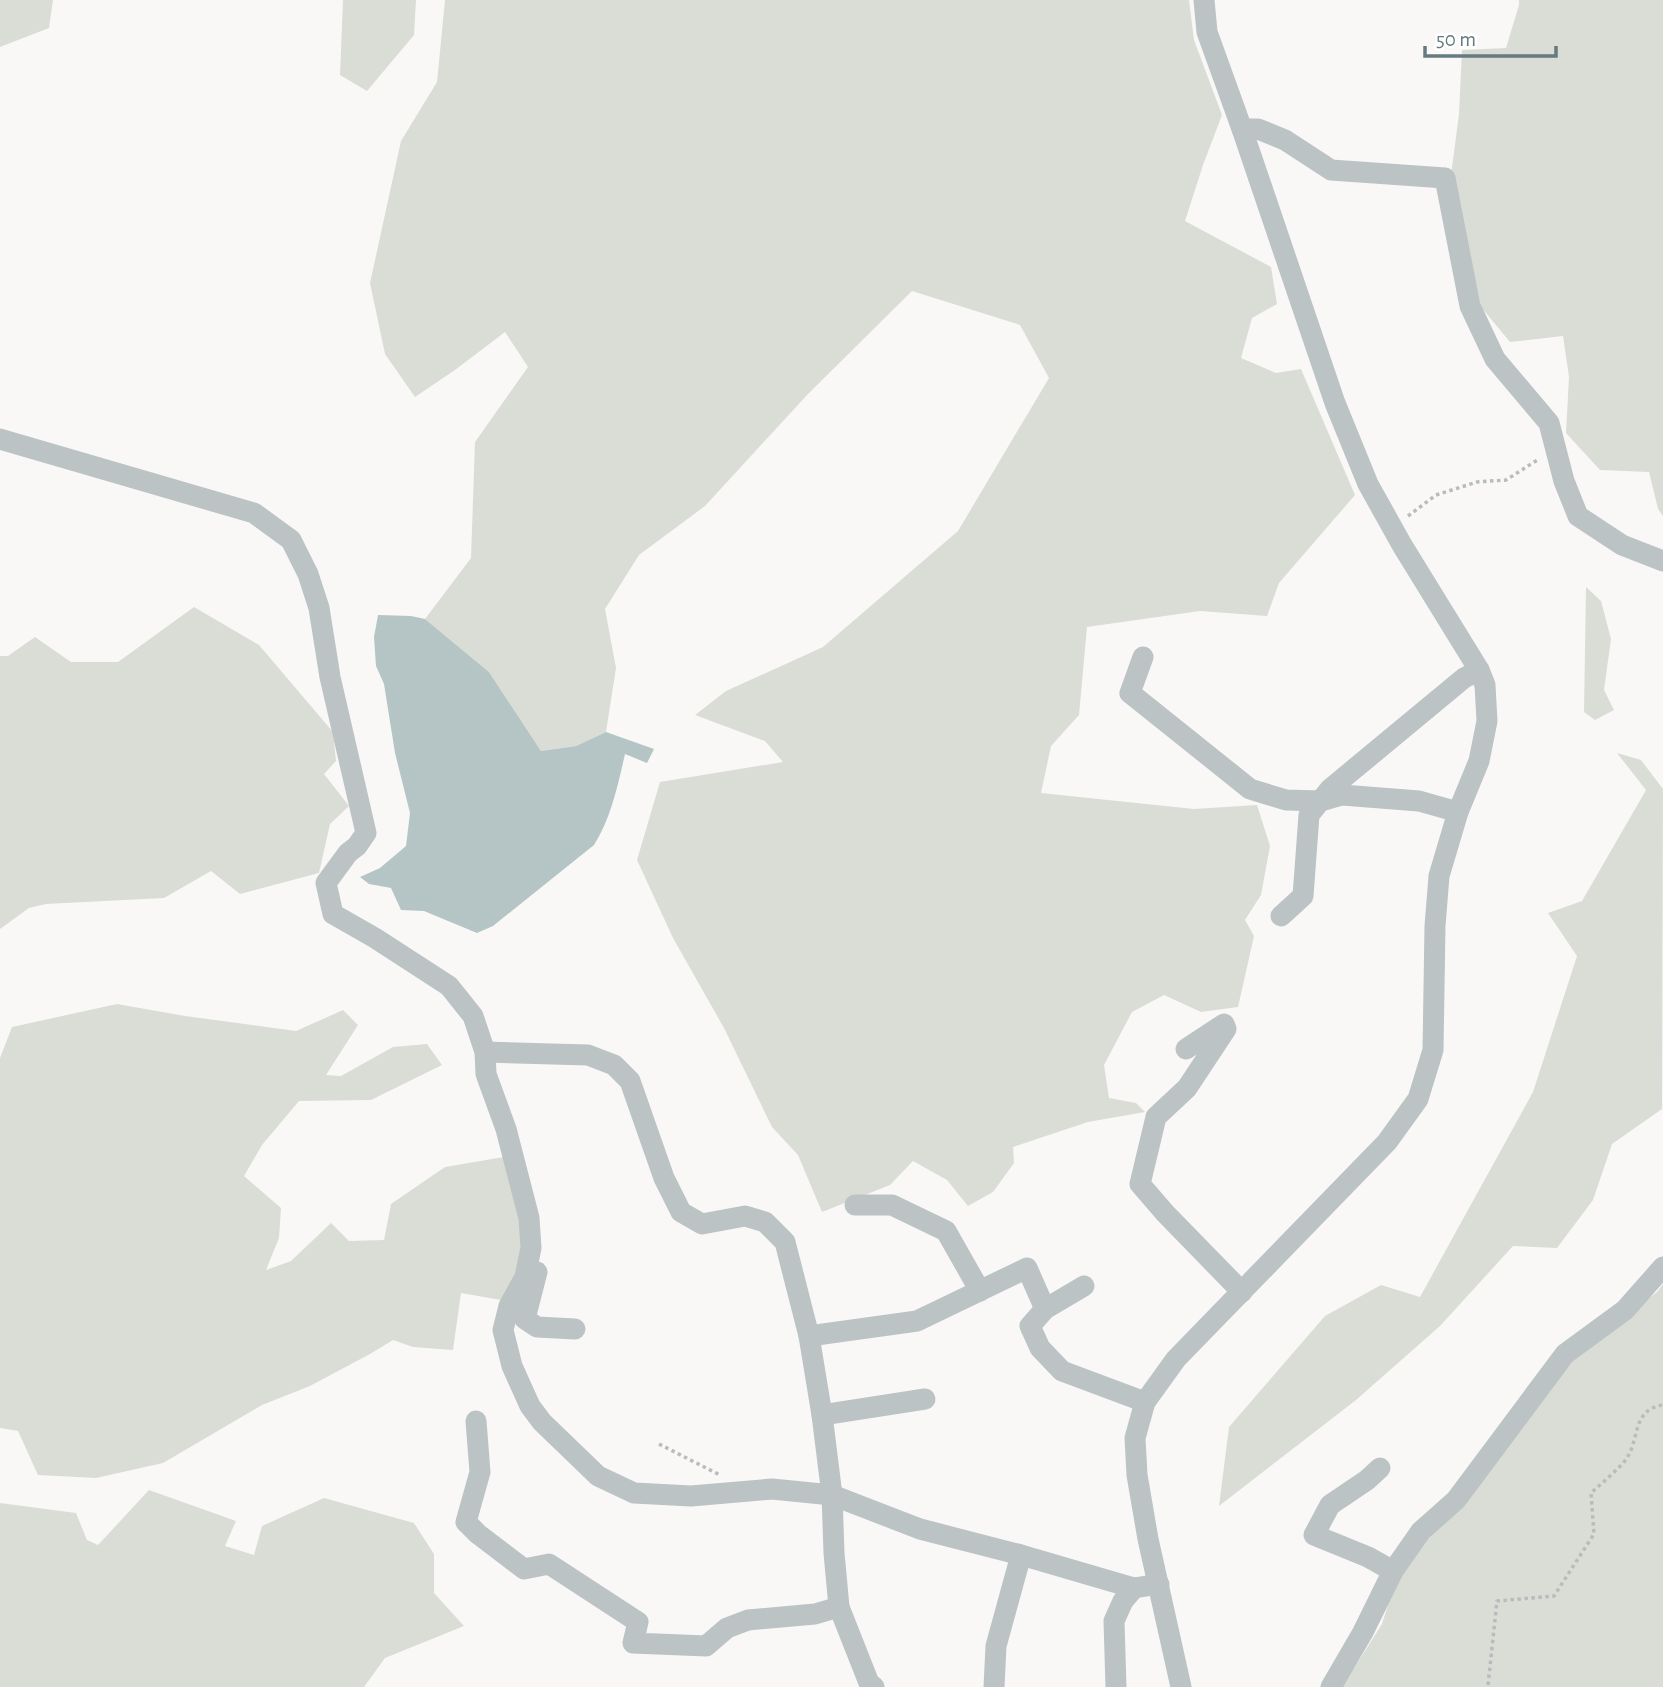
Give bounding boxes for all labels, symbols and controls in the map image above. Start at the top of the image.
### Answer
scale bar [1425,14,1556,58]
text: 50 m [1436,29,1476,50]

